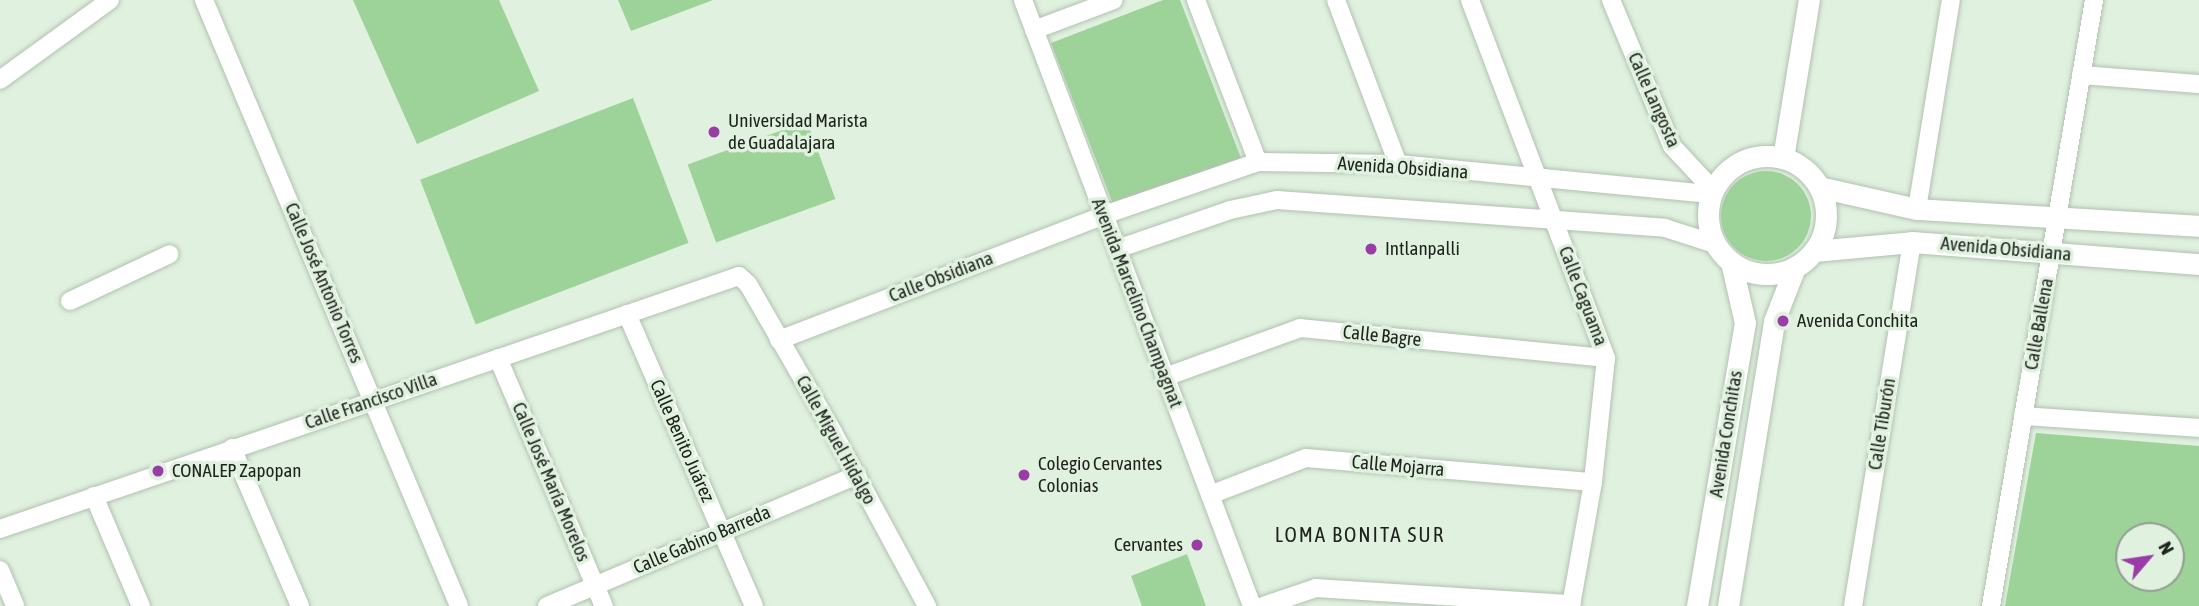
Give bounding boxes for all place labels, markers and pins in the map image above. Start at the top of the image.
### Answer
place label: Universidad Marista de Guadalajara [728,110,868,154]
marker: Universidad Marista de Guadalajara [706,124,722,140]
place label: Intlanpalli [1385,238,1460,260]
marker: Intlanpalli [1363,241,1379,257]
place label: Avenida Conchita [1797,310,1918,332]
marker: Avenida Conchita [1775,313,1791,329]
place label: Colegio Cervantes Colonias [1038,453,1162,497]
place label: CONALEP Zapopan [172,460,302,482]
marker: CONALEP Zapopan [150,463,166,479]
marker: Colegio Cervantes Colonias [1016,467,1032,483]
place label: Cervantes [1114,534,1183,556]
marker: Cervantes [1189,537,1205,553]

